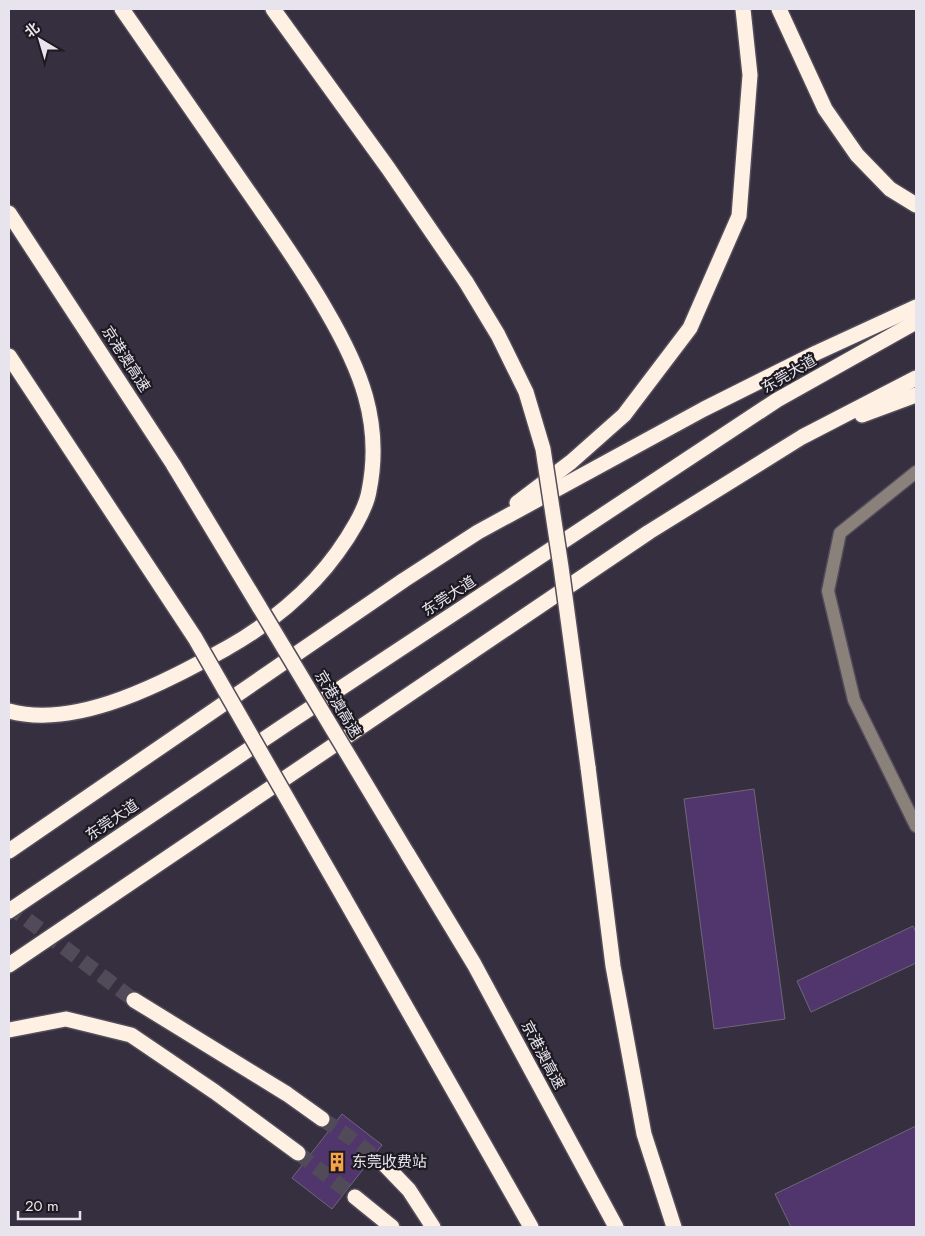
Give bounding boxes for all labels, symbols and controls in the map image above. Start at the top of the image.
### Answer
north arrow [15,15,65,65]
text: 北 [20,18,44,42]
street label: 京港澳高速 [96,322,156,396]
street label: 东莞大道 [758,349,820,399]
street label: 东莞大道 [418,570,480,622]
street label: 京港澳高速 [309,666,367,742]
street label: 东莞大道 [81,794,143,846]
street label: 京港澳高速 [516,1017,570,1093]
building icon: 东莞收费站 [326,1151,348,1173]
place label: 东莞收费站 [352,1151,427,1173]
scale bar [18,1188,80,1220]
text: 20 m [25,1195,59,1217]

